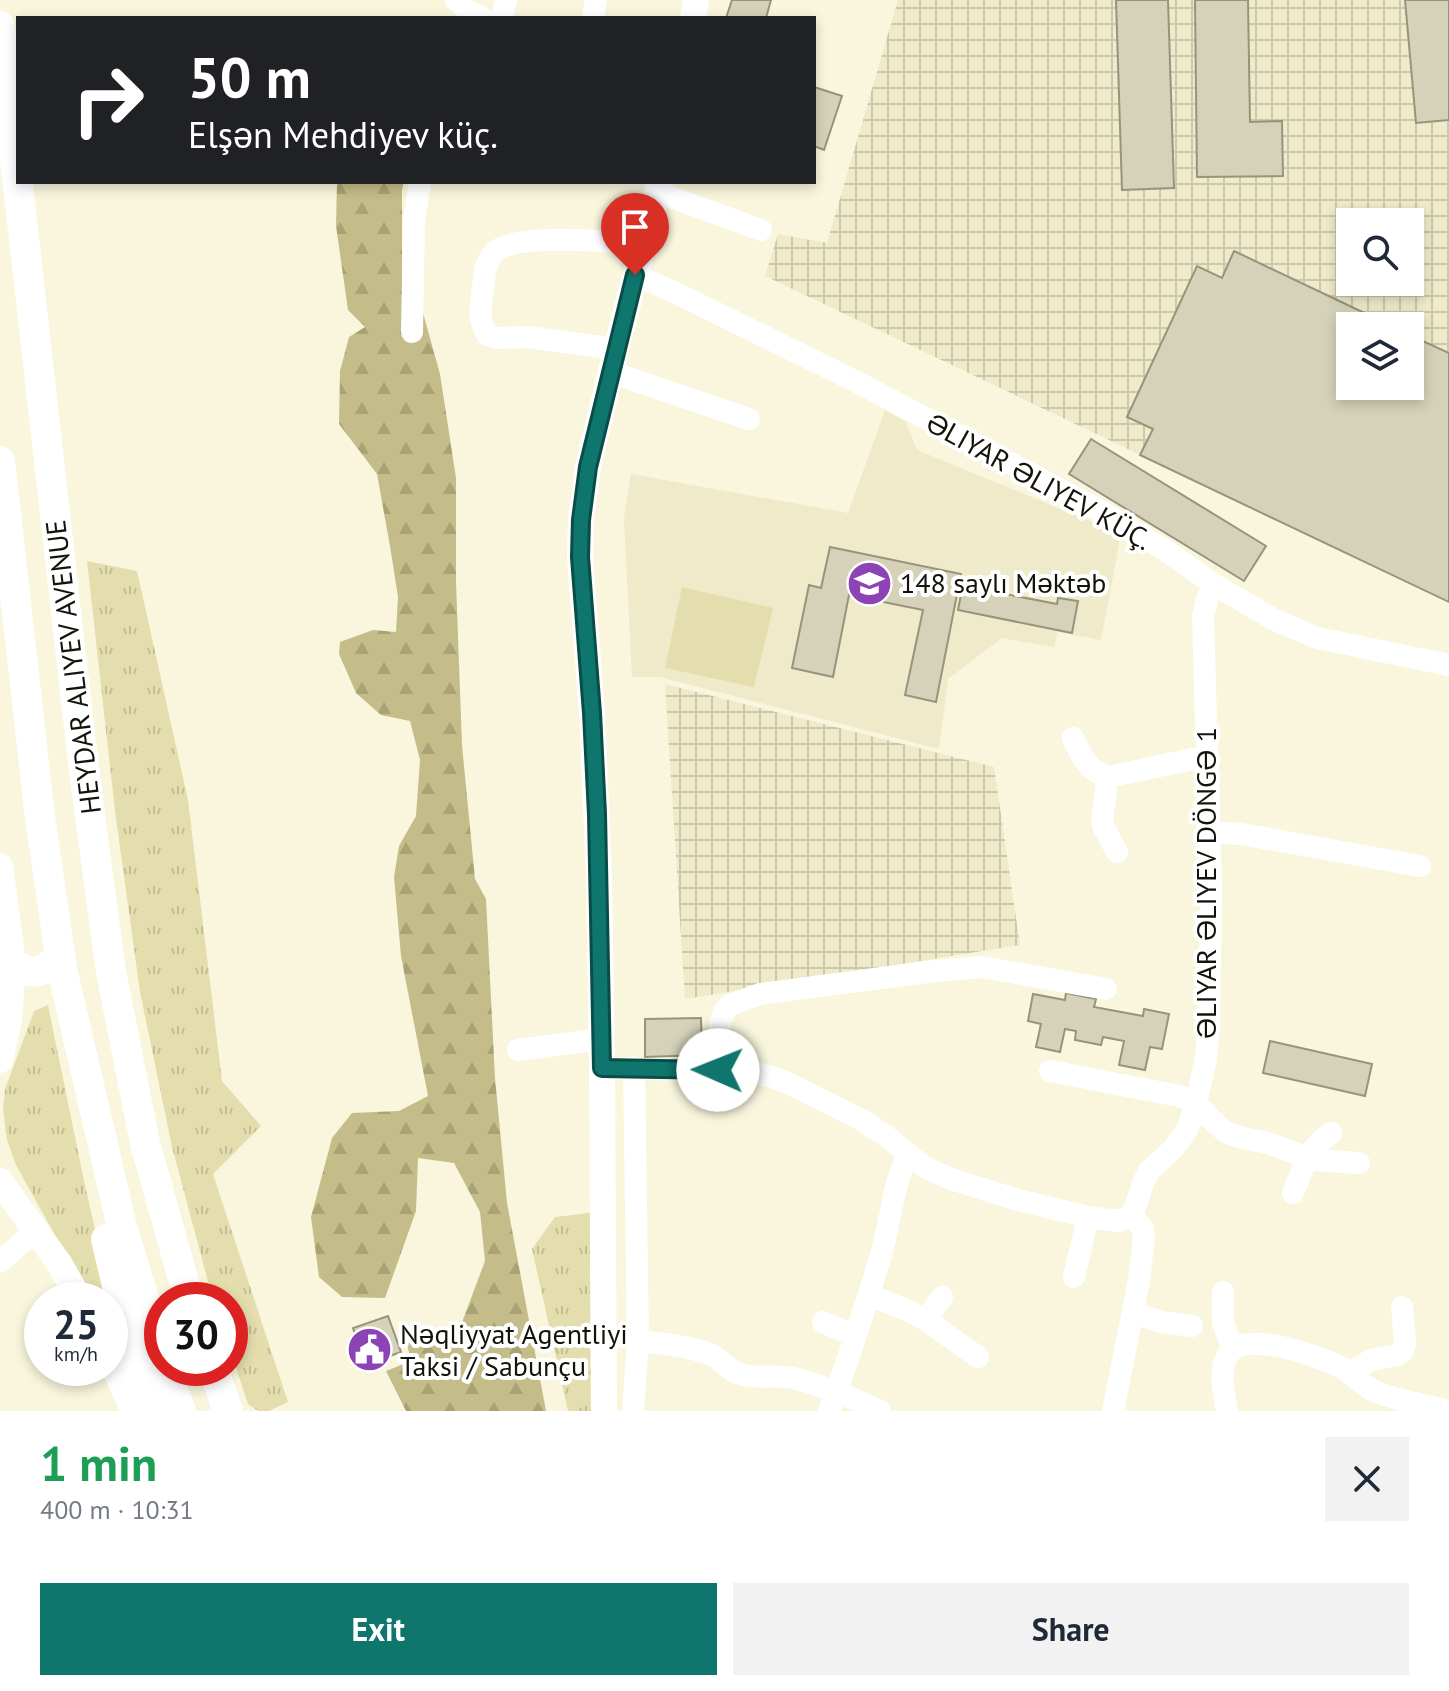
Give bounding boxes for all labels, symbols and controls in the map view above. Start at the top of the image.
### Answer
text: 50 m [188,41,311,113]
icon: right [56,48,160,152]
text: Elşən Mehdiyev küç. [188,111,498,158]
pin [601,193,669,275]
icon: arrive [613,205,657,249]
map controls [1336,208,1424,400]
button: search [1336,208,1424,296]
button: layers [1336,312,1424,400]
street label: ƏLIYAR ƏLIYEV KÜÇ. [920,403,1158,558]
street label: HEYDAR ALIYEV AVENUE [36,518,109,816]
school or university icon: 148 saylı Məktəb [845,559,893,607]
place label: 148 saylı Məktəb [900,564,1106,601]
street label: ƏLIYAR ƏLIYEV DÖNGƏ 1 [1187,727,1224,1039]
position arrow [676,1028,760,1112]
speed limit sign: 30 [144,1282,248,1386]
text: 25 [53,1298,99,1350]
place label: Nəqliyyat Agentliyi Taksi / Sabunçu [400,1315,628,1384]
public building icon: Nəqliyyat Agentliyi Taksi / Sabunçu [345,1326,393,1374]
text: km/h [54,1341,98,1367]
text: 1 min [40,1432,157,1494]
button: close [1325,1437,1409,1521]
text: 400 m · 10:31 [40,1493,194,1526]
button: Exit [40,1583,717,1675]
button: Share [733,1583,1409,1675]

